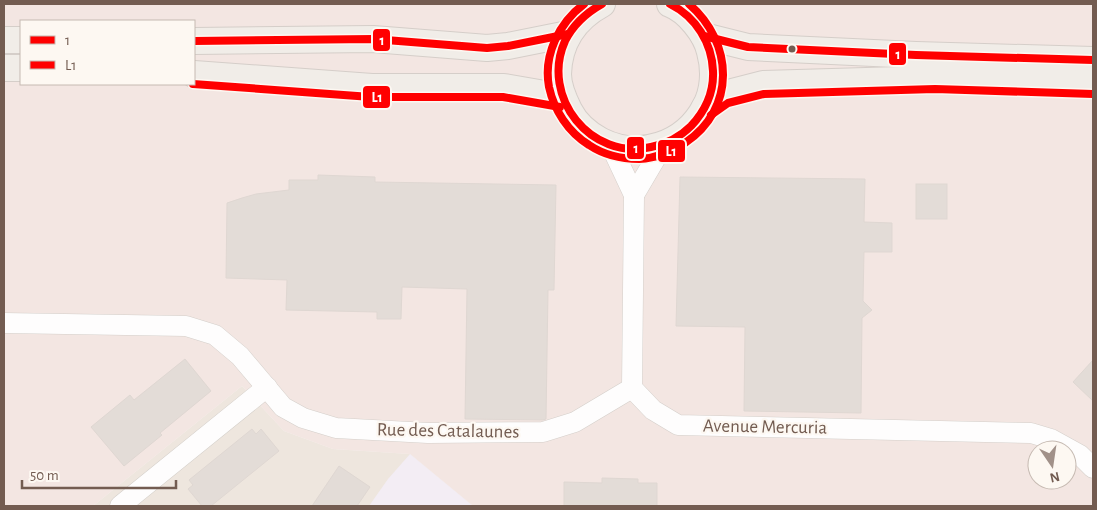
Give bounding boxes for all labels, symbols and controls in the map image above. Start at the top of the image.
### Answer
legend [20,20,195,85]
line badge: 1 [372,28,391,52]
text: 1 [65,33,70,48]
text: 1 [379,34,385,48]
line badge: 1 [888,42,907,66]
unlabelled marker [787,44,797,54]
text: 1 [895,48,901,62]
text: L1 [65,58,76,73]
line badge: L1 [362,85,391,109]
text: L1 [371,91,383,105]
line badge: 1 [626,136,645,160]
line badge: L1 [657,139,686,163]
text: 1 [633,142,639,156]
text: L1 [665,145,677,159]
street label: Avenue Mercuria [703,416,828,438]
street label: Rue des Catalaunes [377,420,519,442]
north arrow [1027,440,1077,490]
scale bar [22,458,176,490]
text: 50 m [30,468,59,483]
text: N [1048,469,1061,485]

